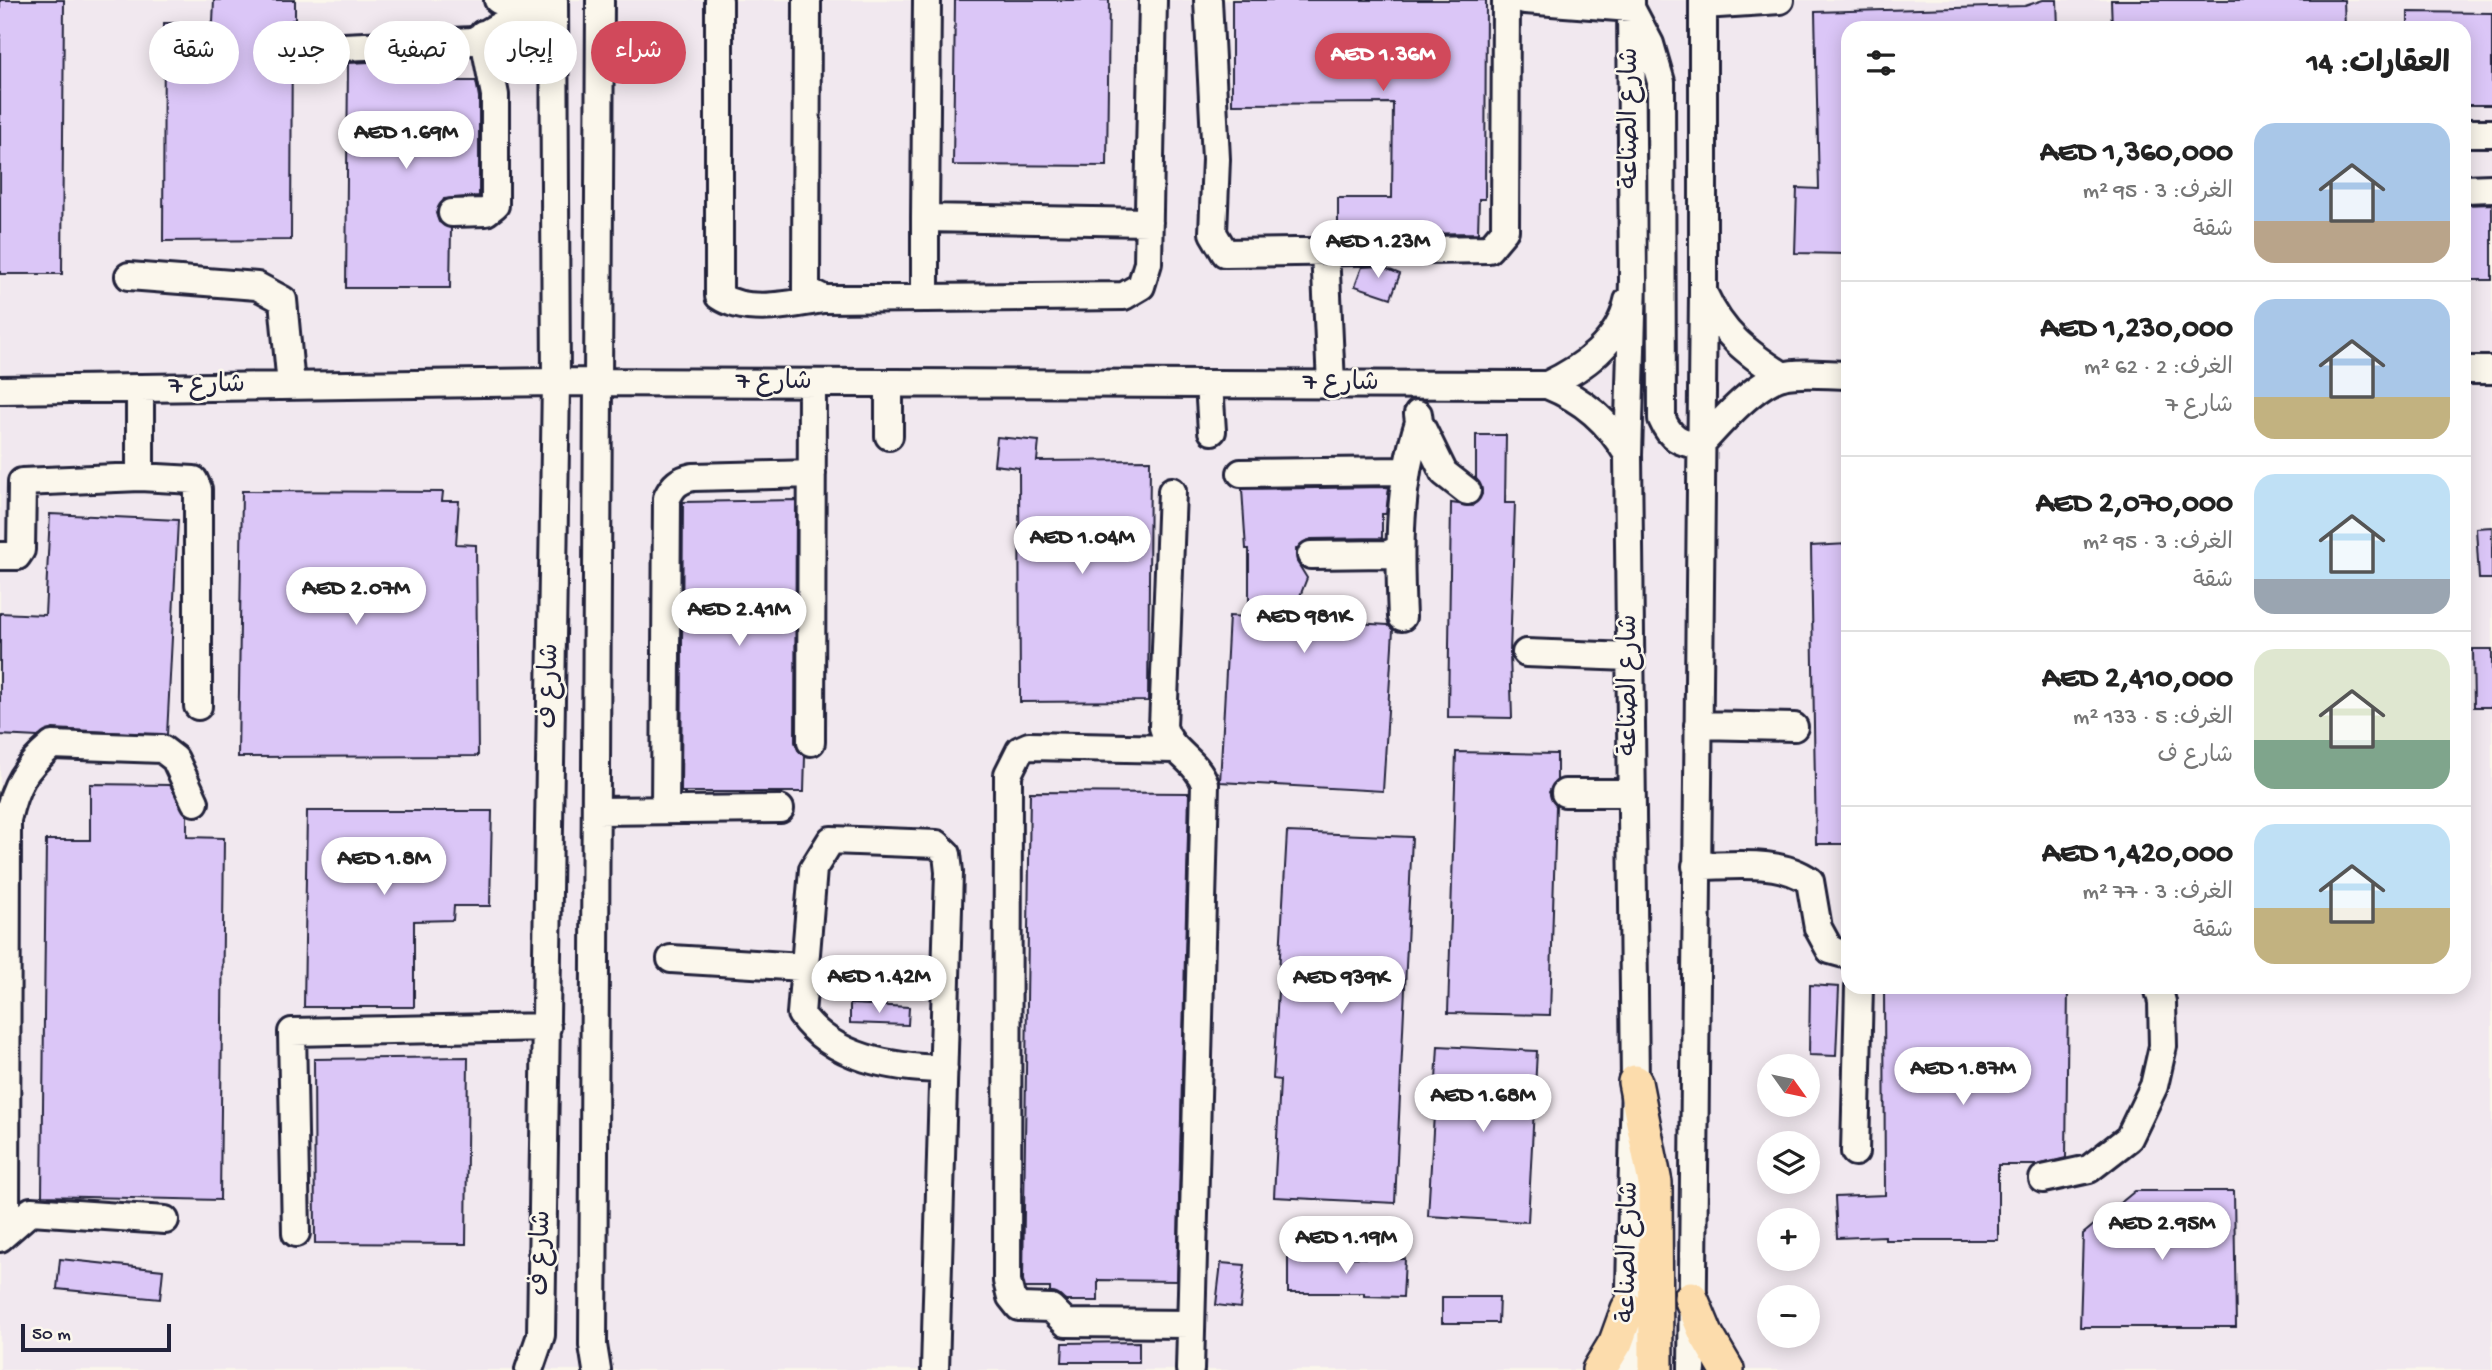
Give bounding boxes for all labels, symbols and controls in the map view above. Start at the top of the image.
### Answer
chip: شقة [149,21,239,84]
chip: جديد [253,21,350,84]
chip: تصفية [364,21,470,84]
chip: إيجار [484,21,577,84]
chip: شراء [591,21,686,84]
pin: AED 1.36M [1303,34,1463,93]
text: AED 1.36M [1331,42,1435,69]
icon: filters [1862,44,1900,82]
street label: شارع الصناعة [1616,47,1647,189]
text: العقارات: 14 [2307,48,2450,83]
pin: AED 1.69M [326,111,486,171]
text: AED 1.69M [354,120,458,147]
text: AED 1,360,000 [2040,137,2233,172]
icon: home [2310,151,2394,235]
text: الغرف: 3 · 95 m² [2083,179,2233,206]
text: شقة [2193,217,2233,244]
pin: AED 1.23M [1298,220,1458,280]
text: AED 1.23M [1326,229,1430,256]
text: AED 1,230,000 [2041,313,2233,348]
icon: home [2310,327,2394,411]
text: الغرف: 2 · 62 m² [2084,355,2233,382]
street label: شارع 7 [735,368,812,399]
street label: شارع 7 [1302,369,1379,400]
street label: شارع 7 [168,371,245,403]
text: شارع 7 [2166,393,2233,420]
text: AED 2,070,000 [2036,488,2233,523]
icon: home [2310,502,2394,586]
pin: AED 1.04M [1002,516,1162,576]
text: AED 1.04M [1030,525,1134,552]
text: الغرف: 3 · 95 m² [2083,530,2233,557]
pin: AED 2.07M [276,568,436,627]
text: شقة [2193,568,2233,595]
text: AED 2.07M [302,576,410,603]
pin: AED 2.41M [659,588,819,648]
pin: AED 981K [1232,596,1376,655]
text: AED 2.41M [688,597,790,624]
text: AED 981K [1257,604,1351,631]
street label: شارع الصناعة [1615,614,1646,756]
street label: شارع ف [535,643,567,729]
text: AED 2,410,000 [2042,663,2233,698]
icon: home [2310,677,2394,761]
text: الغرف: 5 · 133 m² [2073,705,2233,732]
text: شارع ف [2157,743,2233,770]
pin: AED 1.8M [312,838,456,897]
text: AED 1,420,000 [2042,838,2233,873]
text: AED 1.8M [337,846,431,873]
icon: home [2310,852,2394,936]
text: الغرف: 3 · 77 m² [2082,880,2233,907]
text: شقة [2193,918,2233,945]
pin: AED 1.42M [799,956,959,1015]
pin: AED 939K [1269,956,1413,1016]
text: AED 1.42M [828,964,930,991]
text: AED 939K [1293,965,1389,992]
pin: AED 1.87M [1883,1048,2043,1107]
north arrow [1757,1054,1820,1116]
map controls [1757,1054,1820,1348]
text: AED 1.87M [1910,1056,2016,1083]
pin: AED 1.68M [1403,1074,1563,1134]
text: AED 1.68M [1430,1083,1536,1110]
button: layers [1757,1131,1820,1194]
street label: شارع الصناعة [1613,1181,1647,1323]
pin: AED 2.95M [2082,1202,2242,1262]
button: + [1757,1208,1820,1271]
street label: شارع ف [527,1210,559,1296]
text: AED 2.95M [2109,1211,2215,1238]
pin: AED 1.19M [1266,1216,1426,1276]
text: AED 1.19M [1295,1225,1397,1252]
button: − [1757,1285,1820,1348]
scale bar [21,1321,172,1353]
text: 50 m [32,1324,71,1347]

